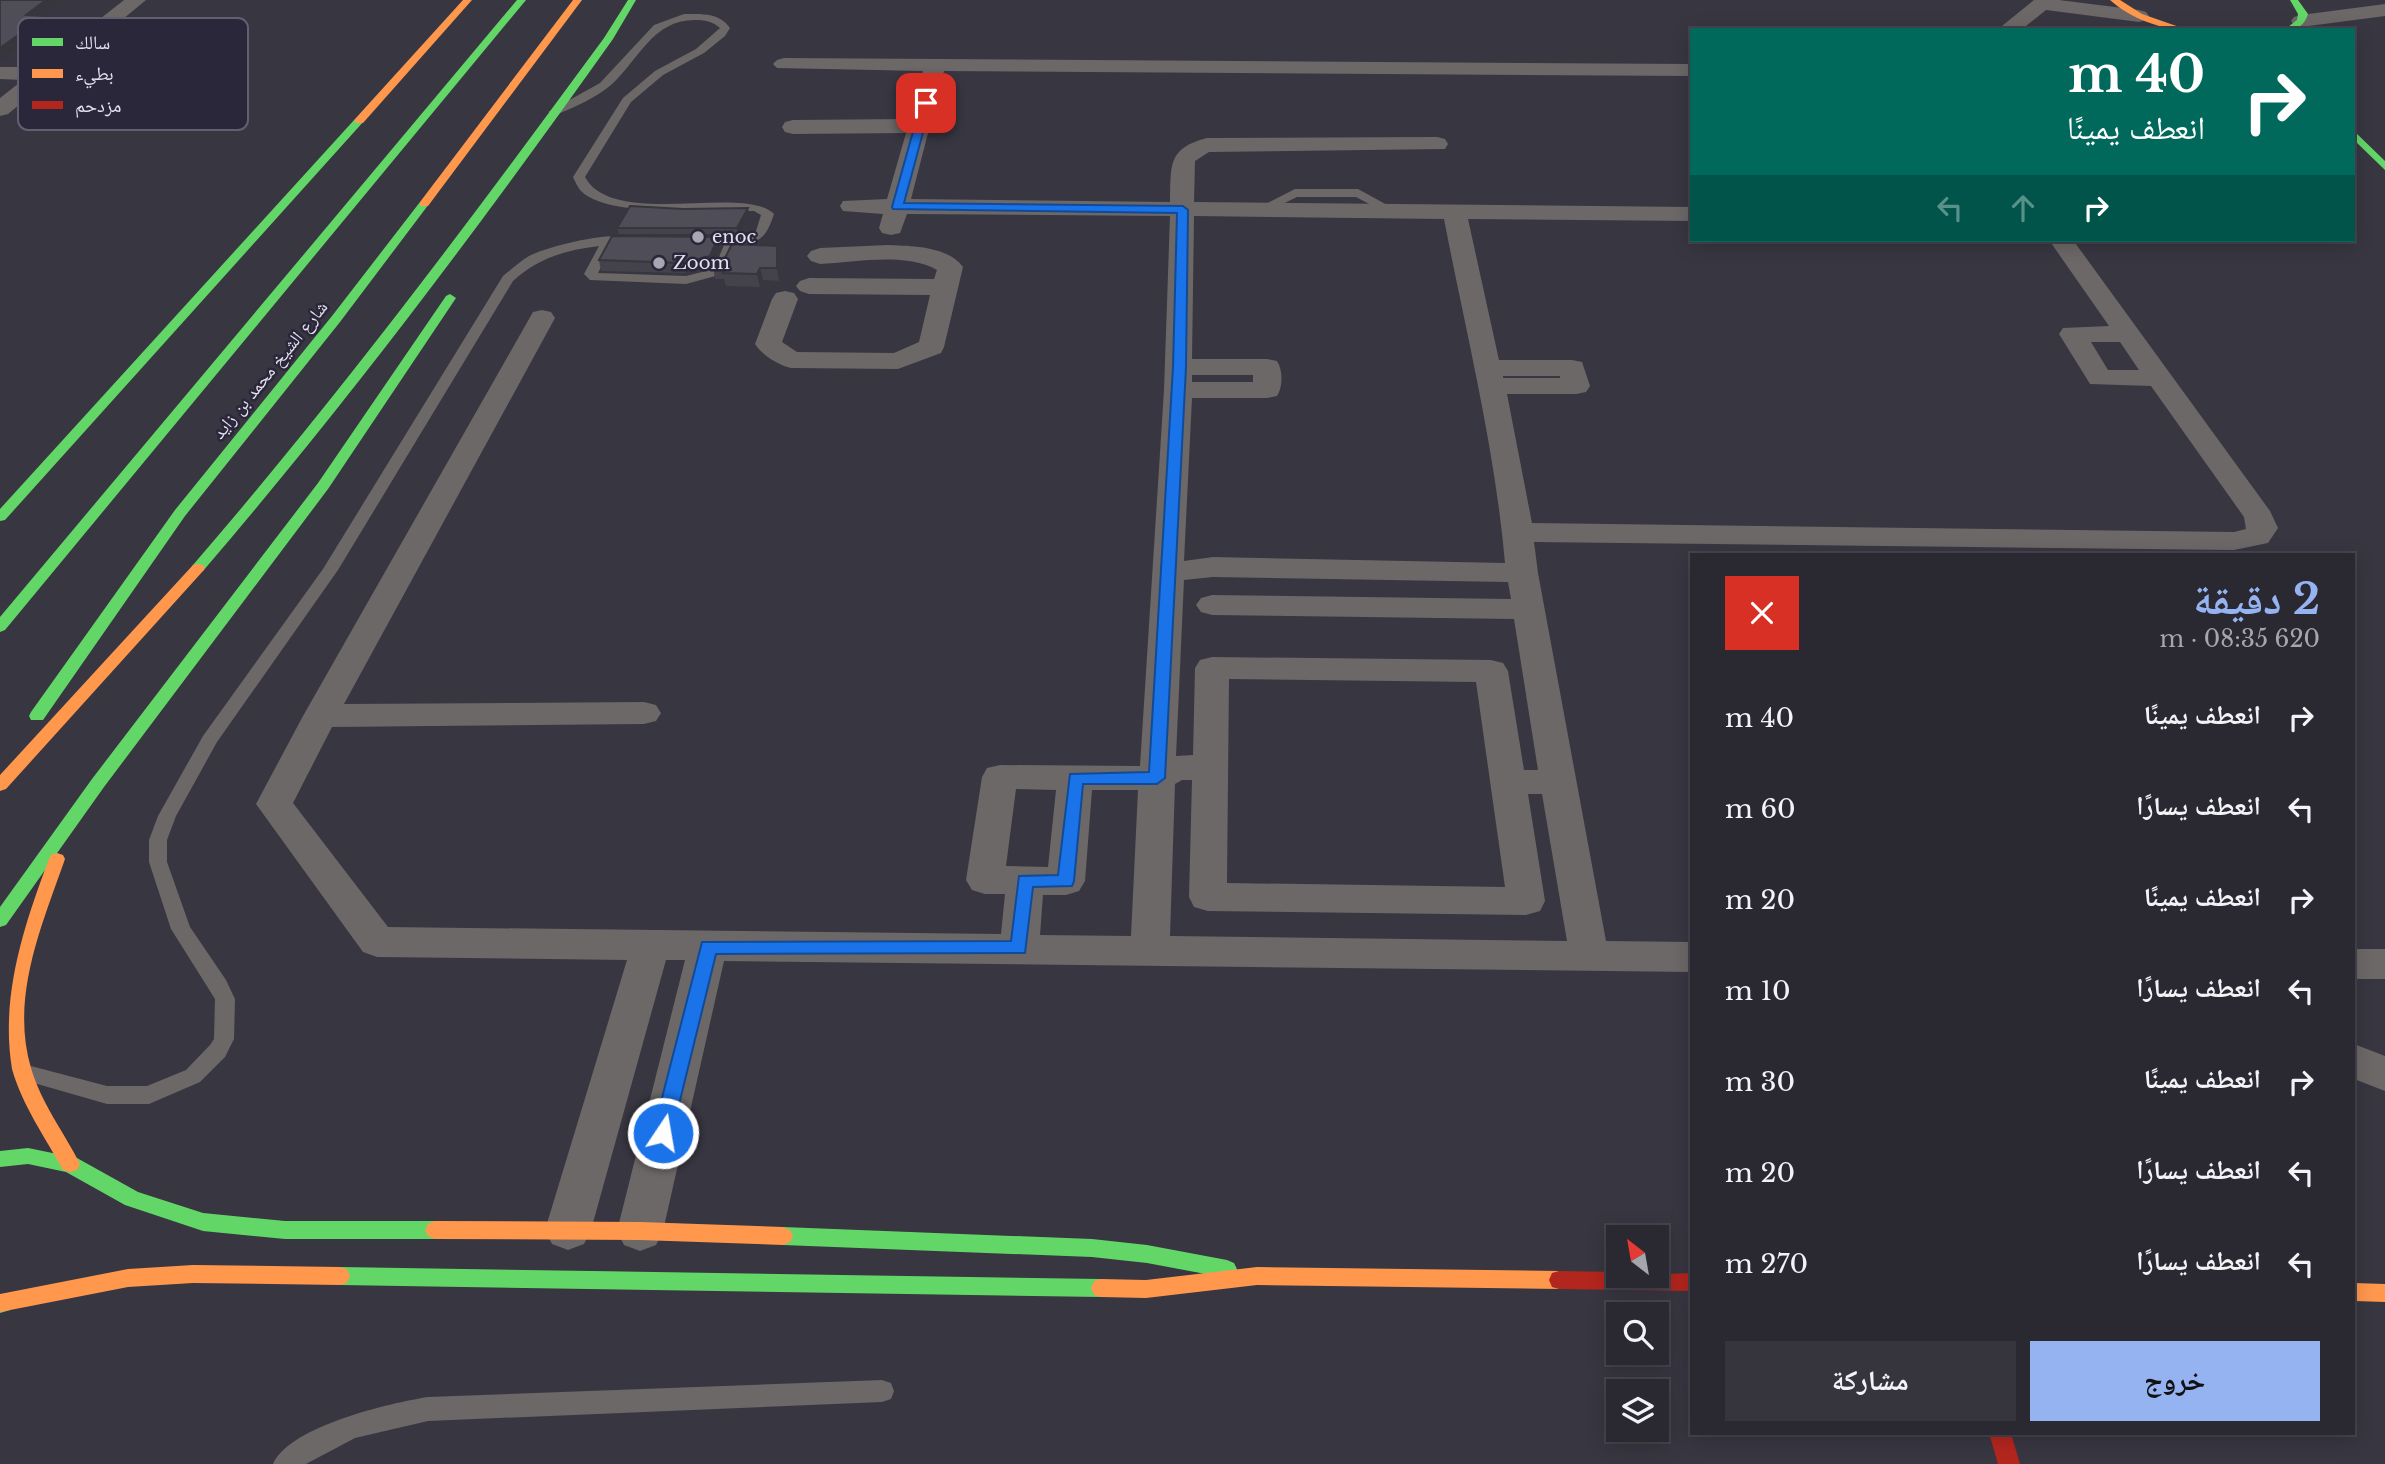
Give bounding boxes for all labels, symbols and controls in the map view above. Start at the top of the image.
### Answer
legend [18,18,248,130]
text: سالك [75,31,110,54]
text: 40 m [2068,44,2205,105]
icon: right [2229,56,2320,147]
text: بطيء [75,62,114,89]
pin [896,73,956,133]
icon: arrive [907,84,945,122]
text: مزدحم [75,94,121,118]
text: انعطف يمينًا [2067,108,2205,148]
icon: left [1931,189,1969,227]
icon: ahead [2004,189,2042,227]
icon: right [2077,189,2115,227]
place label: enoc [712,226,756,248]
marker: enoc [690,229,706,245]
place label: Zoom [673,252,730,274]
marker: Zoom [651,255,667,271]
street label: شارع الشيخ محمد بن زايد [208,297,333,444]
text: 2 دقيقة [2193,573,2320,625]
button: close [1725,576,1799,650]
text: 620 m · 08:35 [2159,625,2320,653]
text: انعطف يمينًا [2144,699,2261,731]
icon: right [2282,699,2320,737]
text: 40 m [1725,702,1794,734]
text: انعطف يسارًا [2136,790,2261,822]
icon: left [2282,790,2320,828]
text: 60 m [1725,793,1796,825]
text: انعطف يمينًا [2144,881,2261,913]
icon: right [2282,881,2320,919]
text: 20 m [1725,884,1795,916]
text: انعطف يسارًا [2136,972,2261,1004]
icon: left [2282,972,2320,1010]
text: 10 m [1725,975,1791,1007]
text: انعطف يمينًا [2144,1063,2261,1095]
icon: right [2282,1063,2320,1101]
text: 30 m [1725,1066,1795,1098]
position arrow [626,1096,700,1170]
text: انعطف يسارًا [2136,1154,2261,1186]
icon: left [2282,1154,2320,1192]
text: 20 m [1725,1157,1795,1189]
north arrow [1606,1225,1670,1288]
map controls [1606,1225,1669,1442]
text: انعطف يسارًا [2136,1245,2261,1277]
icon: left [2282,1245,2320,1283]
text: 270 m [1725,1248,1808,1280]
button: search [1606,1302,1669,1365]
button: مشاركة [1725,1341,2016,1421]
button: خروج [2030,1341,2320,1421]
button: layers [1606,1379,1669,1442]

